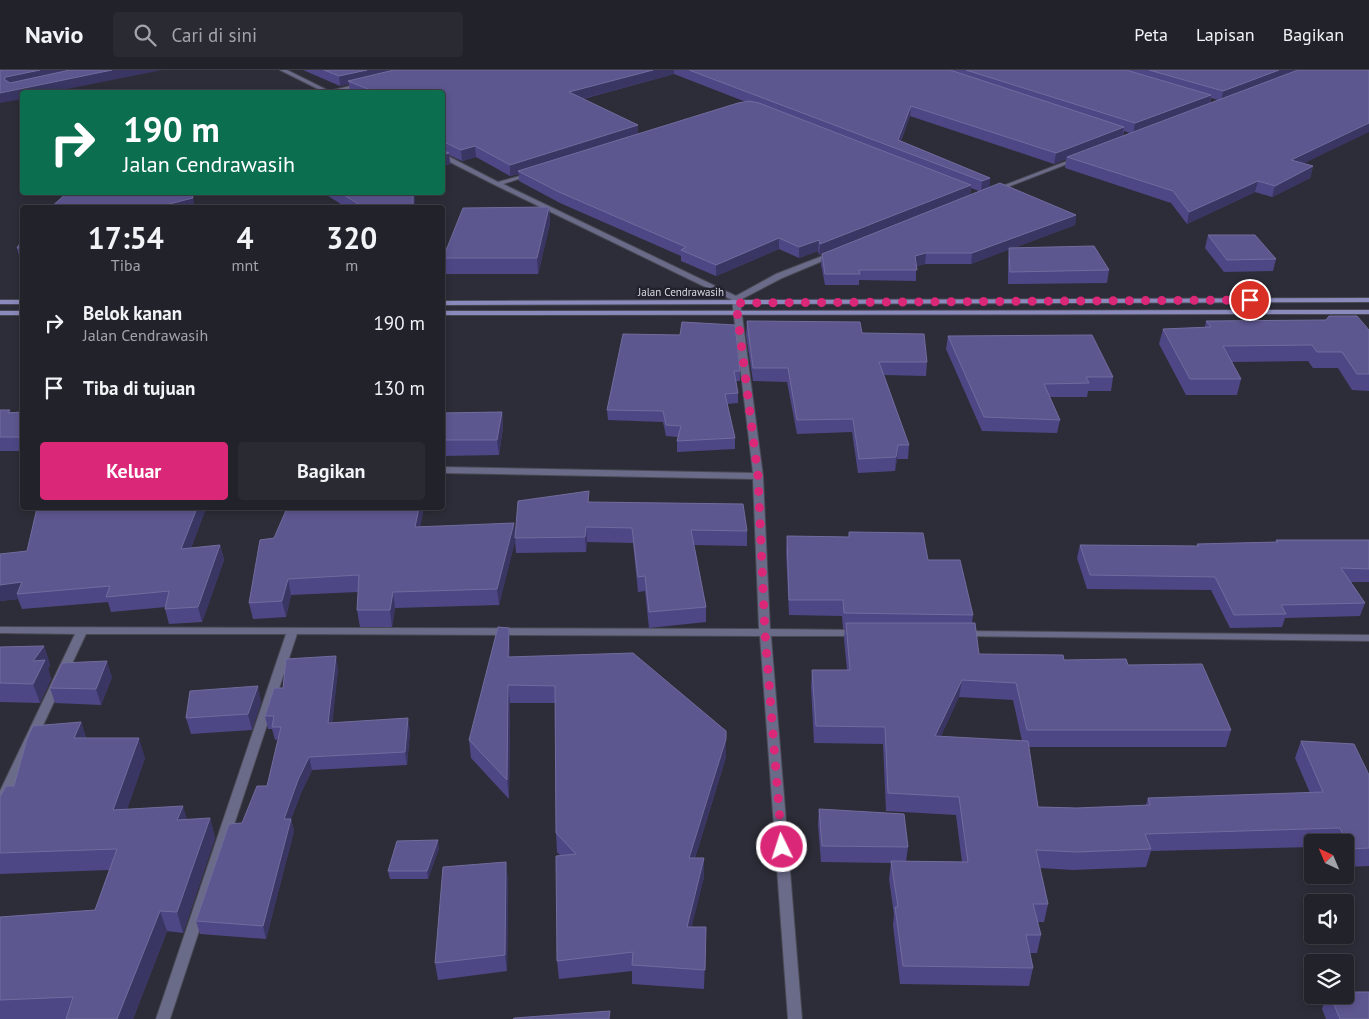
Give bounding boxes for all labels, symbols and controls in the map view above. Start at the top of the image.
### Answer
search box [113,12,463,57]
text: Navio [25,19,83,50]
icon: search [131,21,159,49]
text: Cari di sini [171,23,257,47]
text: Peta [1134,23,1168,46]
text: Lapisan [1196,23,1255,46]
text: Bagikan [1283,23,1344,46]
text: 190 m [123,106,220,152]
icon: right [40,110,105,175]
text: Jalan Cendrawasih [123,150,295,178]
text: 17:54 [88,218,164,257]
text: 4 [237,218,254,257]
text: 320 [326,218,377,257]
text: Tiba [111,255,141,275]
text: mnt [231,255,259,275]
text: m [345,255,358,275]
pin [1229,279,1271,321]
street label: Jalan Cendrawasih [637,285,724,299]
icon: arrive [1236,286,1264,314]
text: Belok kanan [83,301,182,325]
icon: right [40,309,68,337]
text: 190 m [373,311,425,335]
text: Jalan Cendrawasih [83,325,208,345]
icon: arrive [40,374,68,402]
text: Tiba di tujuan [83,376,195,400]
text: 130 m [373,376,425,400]
button: Keluar [40,442,228,500]
button: Bagikan [238,442,425,500]
position arrow [755,820,807,872]
north arrow [1304,834,1354,884]
map controls [1304,834,1354,1004]
button: sound [1304,894,1354,944]
button: layers [1304,954,1354,1004]

